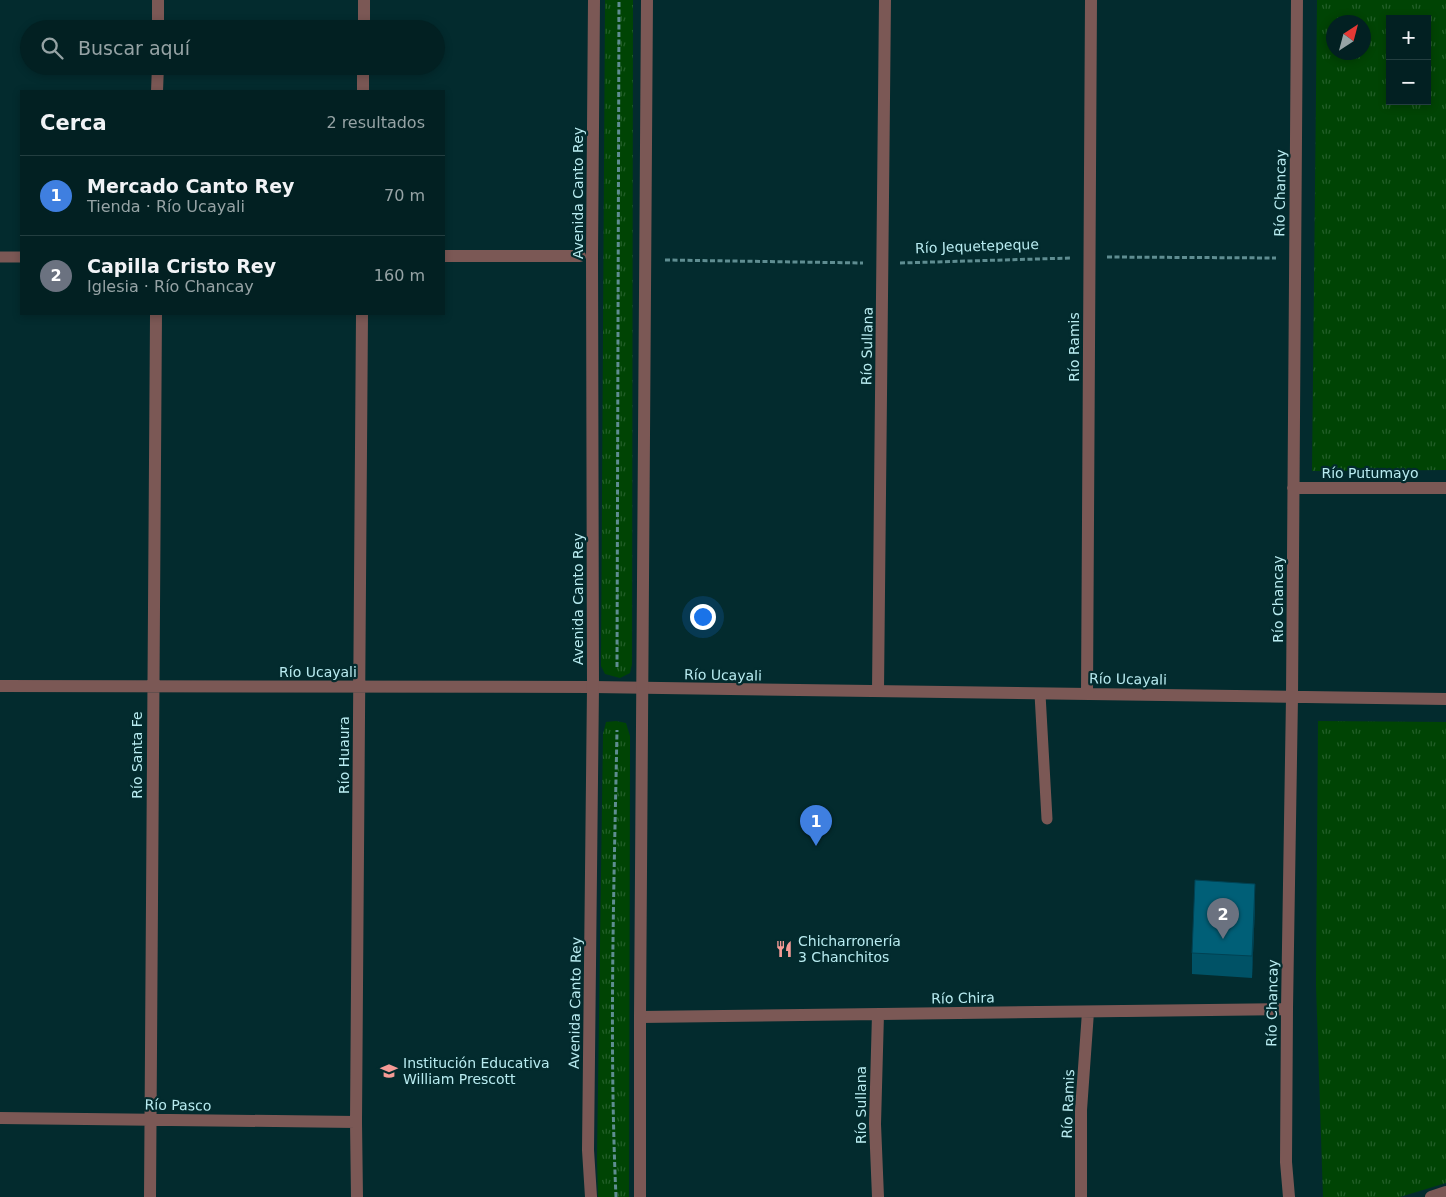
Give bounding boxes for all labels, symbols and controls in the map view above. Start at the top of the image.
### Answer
north arrow [1326,15,1371,60]
map controls [1386,15,1431,105]
button: + [1386,15,1431,60]
search box [20,20,445,75]
icon: search [38,34,66,62]
text: Buscar aquí [78,37,190,59]
button: − [1386,60,1431,105]
text: Cerca [40,111,107,135]
text: 2 resultados [326,113,425,132]
street label: Avenida Canto Rey [570,127,586,259]
street label: Río Chancay [1271,149,1289,237]
text: Mercado Canto Rey [87,175,294,197]
text: 1 [50,186,62,205]
text: 70 m [384,186,425,205]
text: Tienda · Río Ucayali [87,197,245,216]
street label: Río Jequetepeque [915,236,1039,256]
text: Capilla Cristo Rey [87,255,276,277]
text: 2 [50,266,62,285]
text: 160 m [374,266,425,285]
text: Iglesia · Río Chancay [87,277,254,296]
street label: Río Sullana [858,307,876,385]
street label: Río Ramis [1066,312,1082,382]
street label: Río Putumayo [1321,465,1419,481]
street label: Avenida Canto Rey [570,533,586,665]
street label: Río Chancay [1270,555,1286,643]
your location [690,604,716,630]
street label: Río Ucayali [279,664,357,680]
street label: Río Ucayali [684,666,762,684]
street label: Río Ucayali [1089,670,1167,688]
street label: Río Santa Fe [129,711,145,799]
street label: Río Huaura [336,716,352,794]
pin: 1 [800,805,832,846]
pin: 2 [1207,898,1239,939]
place label: Chicharronería 3 Chanchitos [798,933,901,965]
street label: Avenida Canto Rey [566,937,584,1069]
restaurant icon: Chicharronería 3 Chanchitos [774,939,794,959]
street label: Río Chancay [1263,959,1281,1047]
street label: Río Chira [931,989,995,1007]
place label: Institución Educativa William Prescott [403,1055,550,1087]
school or university icon: Institución Educativa William Prescott [379,1061,399,1081]
street label: Río Sullana [853,1066,869,1144]
street label: Río Ramis [1059,1069,1077,1139]
street label: Río Pasco [145,1096,211,1114]

